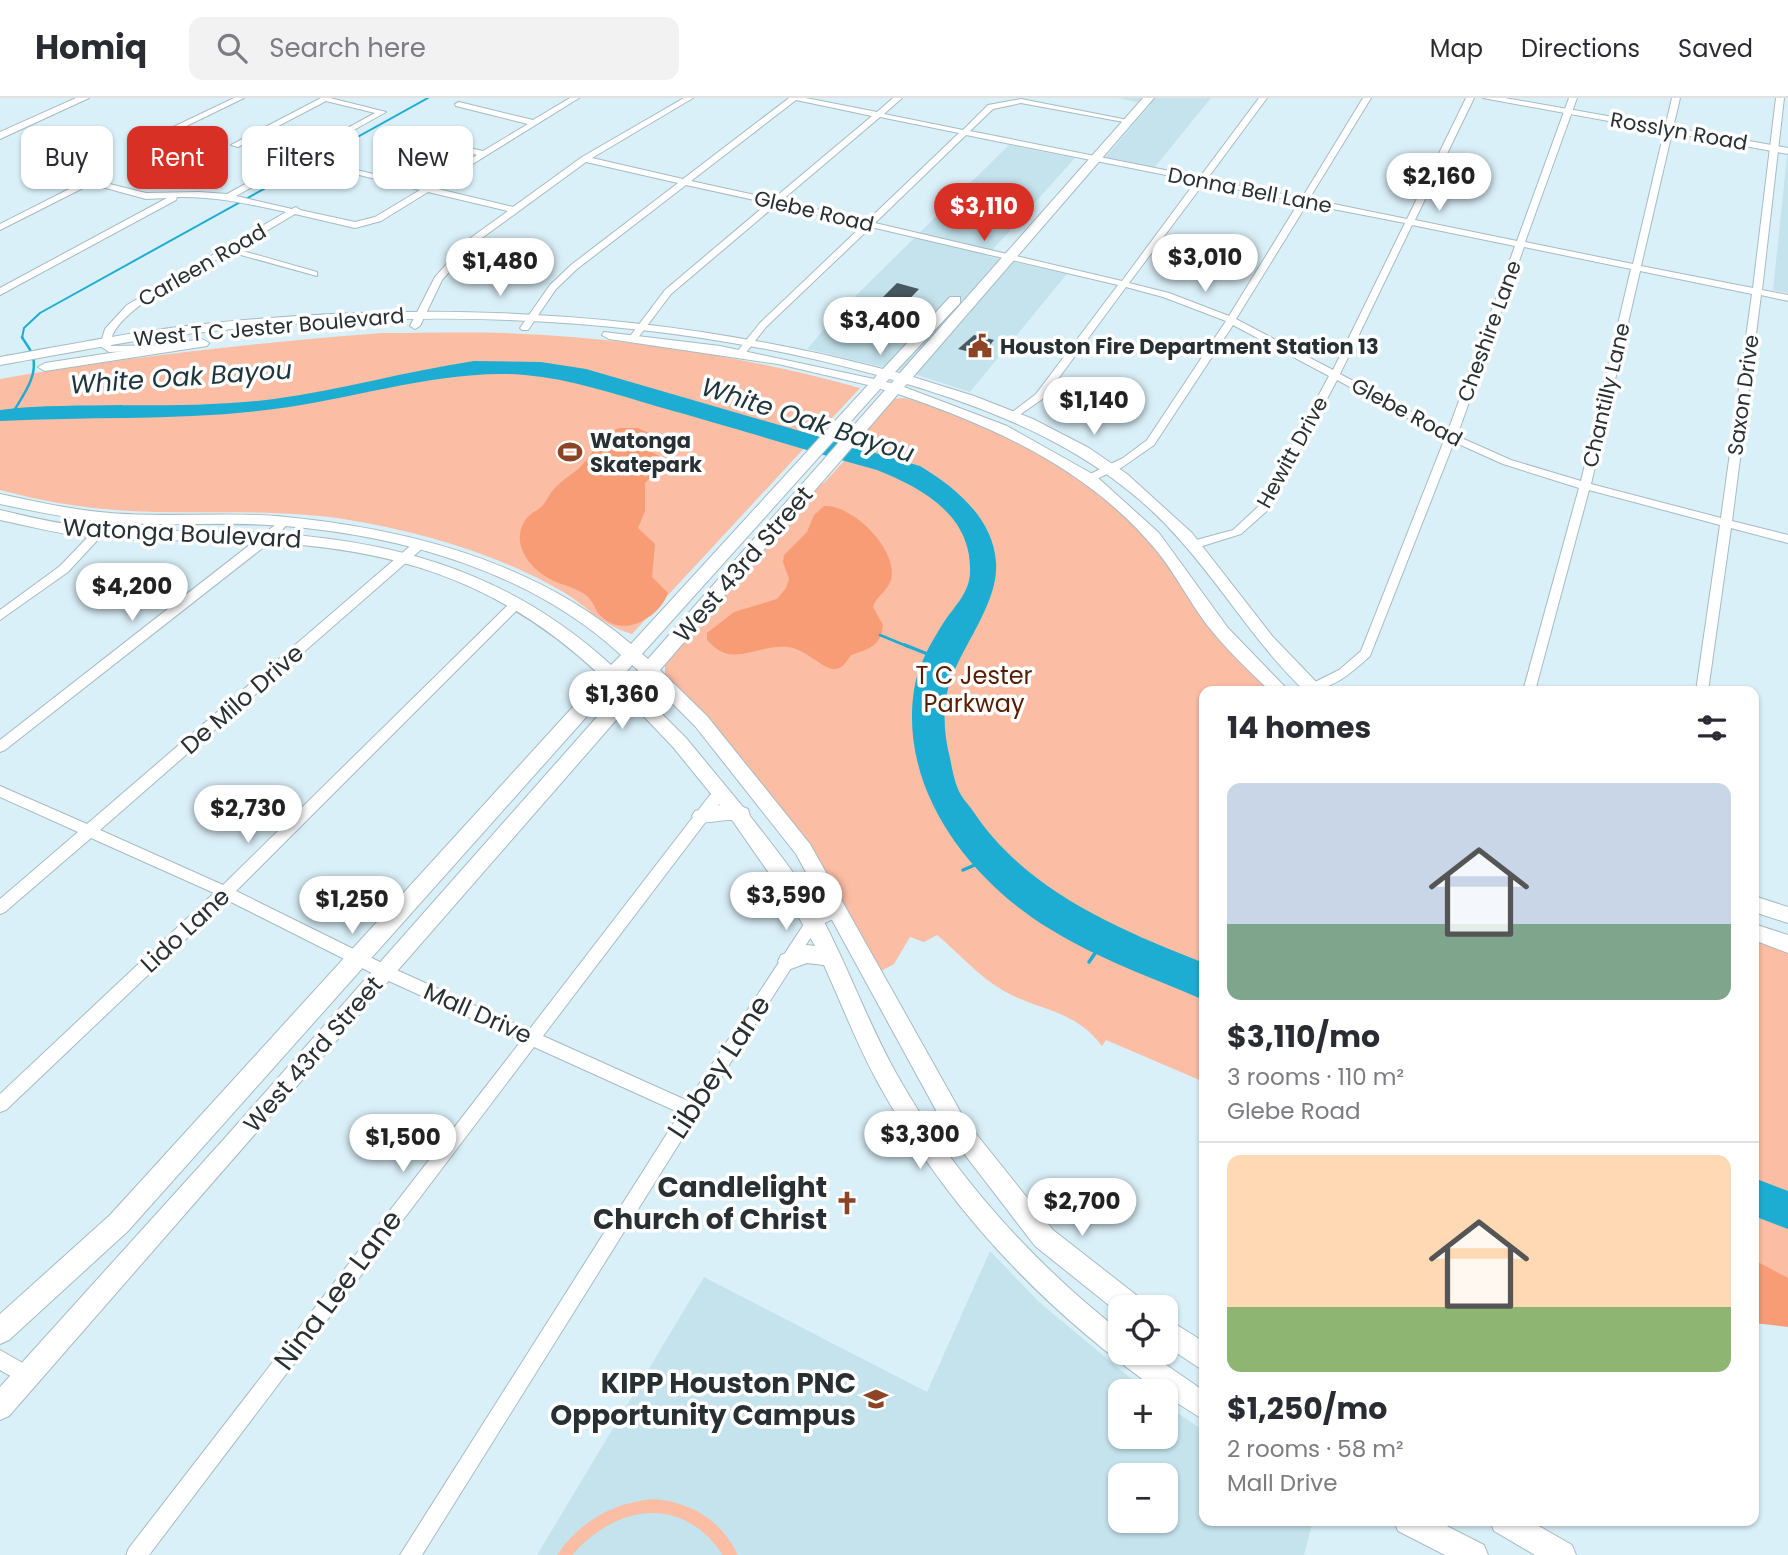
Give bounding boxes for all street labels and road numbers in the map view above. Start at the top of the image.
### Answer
street label: Rosslyn Road [1608,105,1750,157]
street label: Donna Bell Lane [1165,160,1335,220]
street label: Glebe Road [751,183,877,239]
street label: Carleen Road [133,217,271,313]
street label: Cheshire Lane [1450,256,1528,406]
street label: West T C Jester Boulevard [132,301,406,353]
street label: Chantilly Lane [1575,320,1637,470]
street label: Saxon Drive [1720,333,1766,457]
street label: Glebe Road [1346,371,1468,453]
street label: Hewitt Drive [1249,391,1335,513]
street label: West 43rd Street [666,479,820,649]
street label: Watonga Boulevard [62,510,302,556]
street label: De Milo Drive [174,636,310,762]
street label: Lido Lane [133,880,237,980]
street label: West 43rd Street [236,969,390,1139]
street label: Mall Drive [419,974,537,1052]
street label: Libbey Lane [658,988,780,1146]
street label: Nina Lee Lane [265,1202,411,1378]

